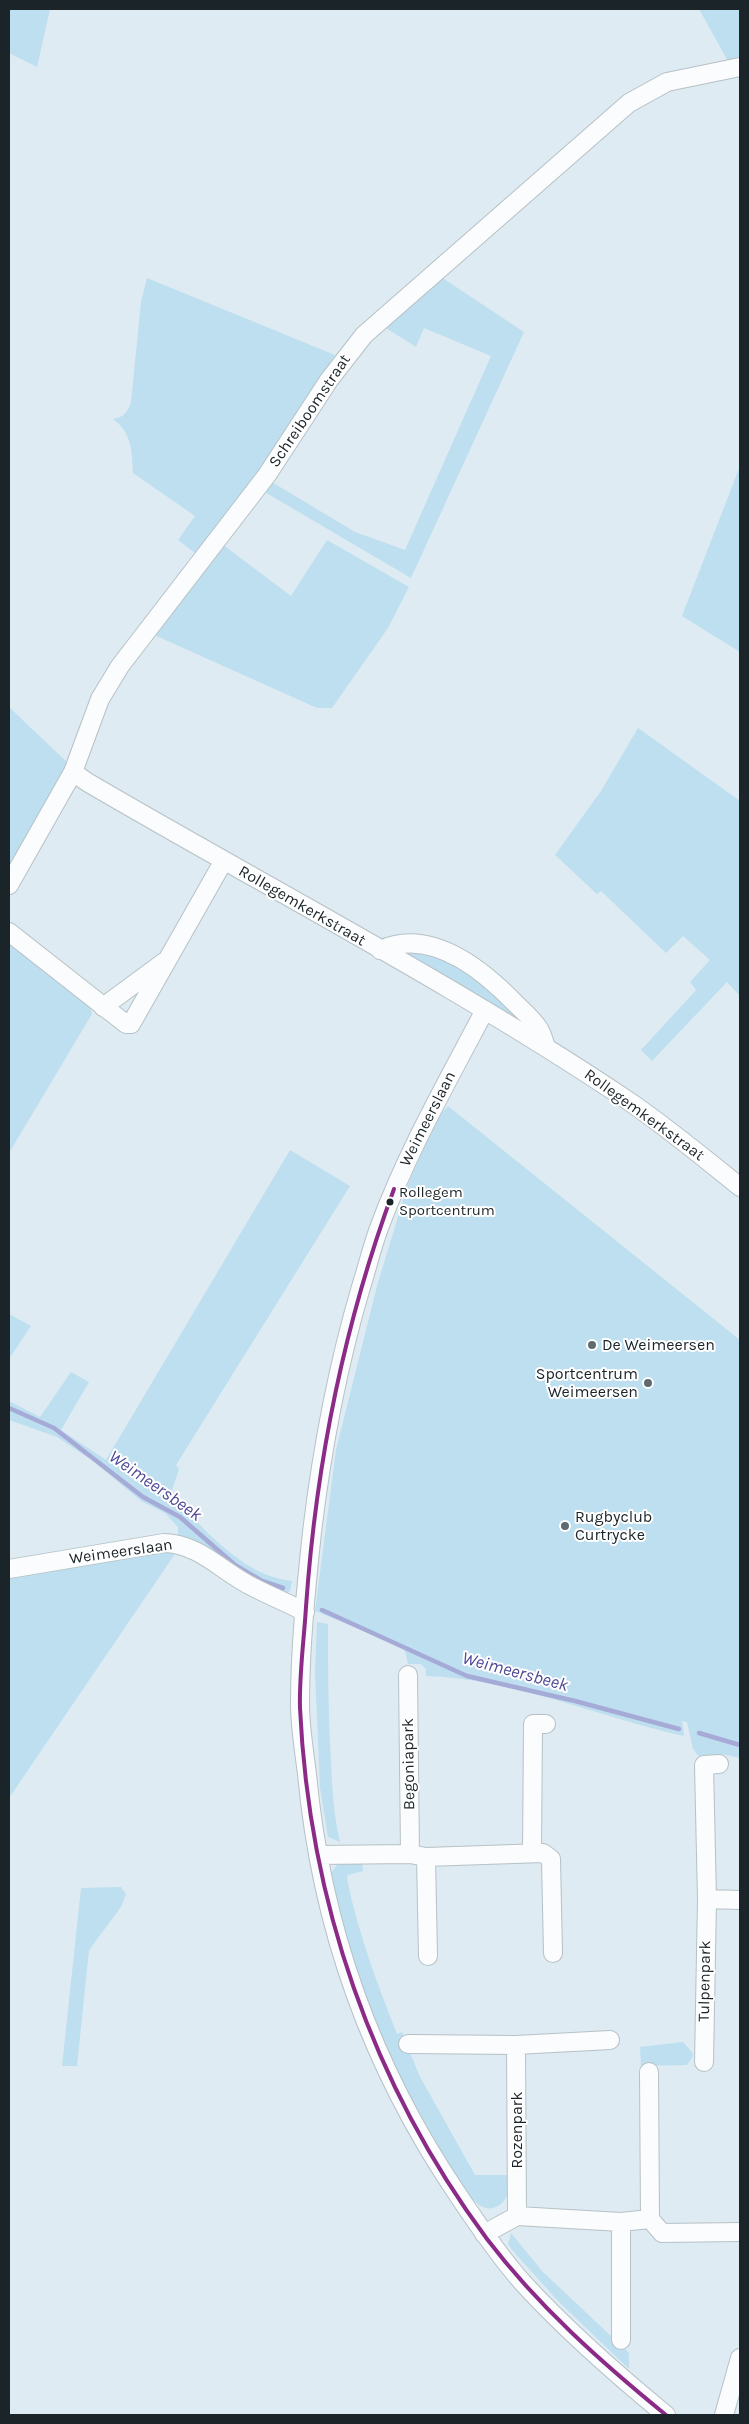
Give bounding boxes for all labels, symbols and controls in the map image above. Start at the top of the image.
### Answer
street label: Schreiboomstraat [265,351,355,471]
street label: Rollegemkerkstraat [235,862,369,950]
street label: Rollegemkerkstraat [580,1065,708,1165]
street label: Weimeerslaan [396,1068,460,1170]
place label: Rollegem Sportcentrum [399,1184,495,1219]
marker: Rollegem Sportcentrum [385,1197,395,1207]
place label: De Weimeersen [602,1335,715,1355]
marker: De Weimeersen [586,1339,598,1351]
place label: Sportcentrum Weimeersen [536,1364,638,1402]
marker: Sportcentrum Weimeersen [642,1377,654,1389]
water label: Weimeersbeek [104,1446,206,1526]
place label: Rugbyclub Curtrycke [575,1507,652,1545]
marker: Rugbyclub Curtrycke [559,1520,571,1532]
street label: Weimeerslaan [68,1535,174,1569]
water label: Weimeersbeek [460,1647,570,1697]
street label: Begoniapark [399,1718,419,1810]
street label: Tulpenpark [695,1940,715,2022]
street label: Rozenpark [507,2092,527,2168]

